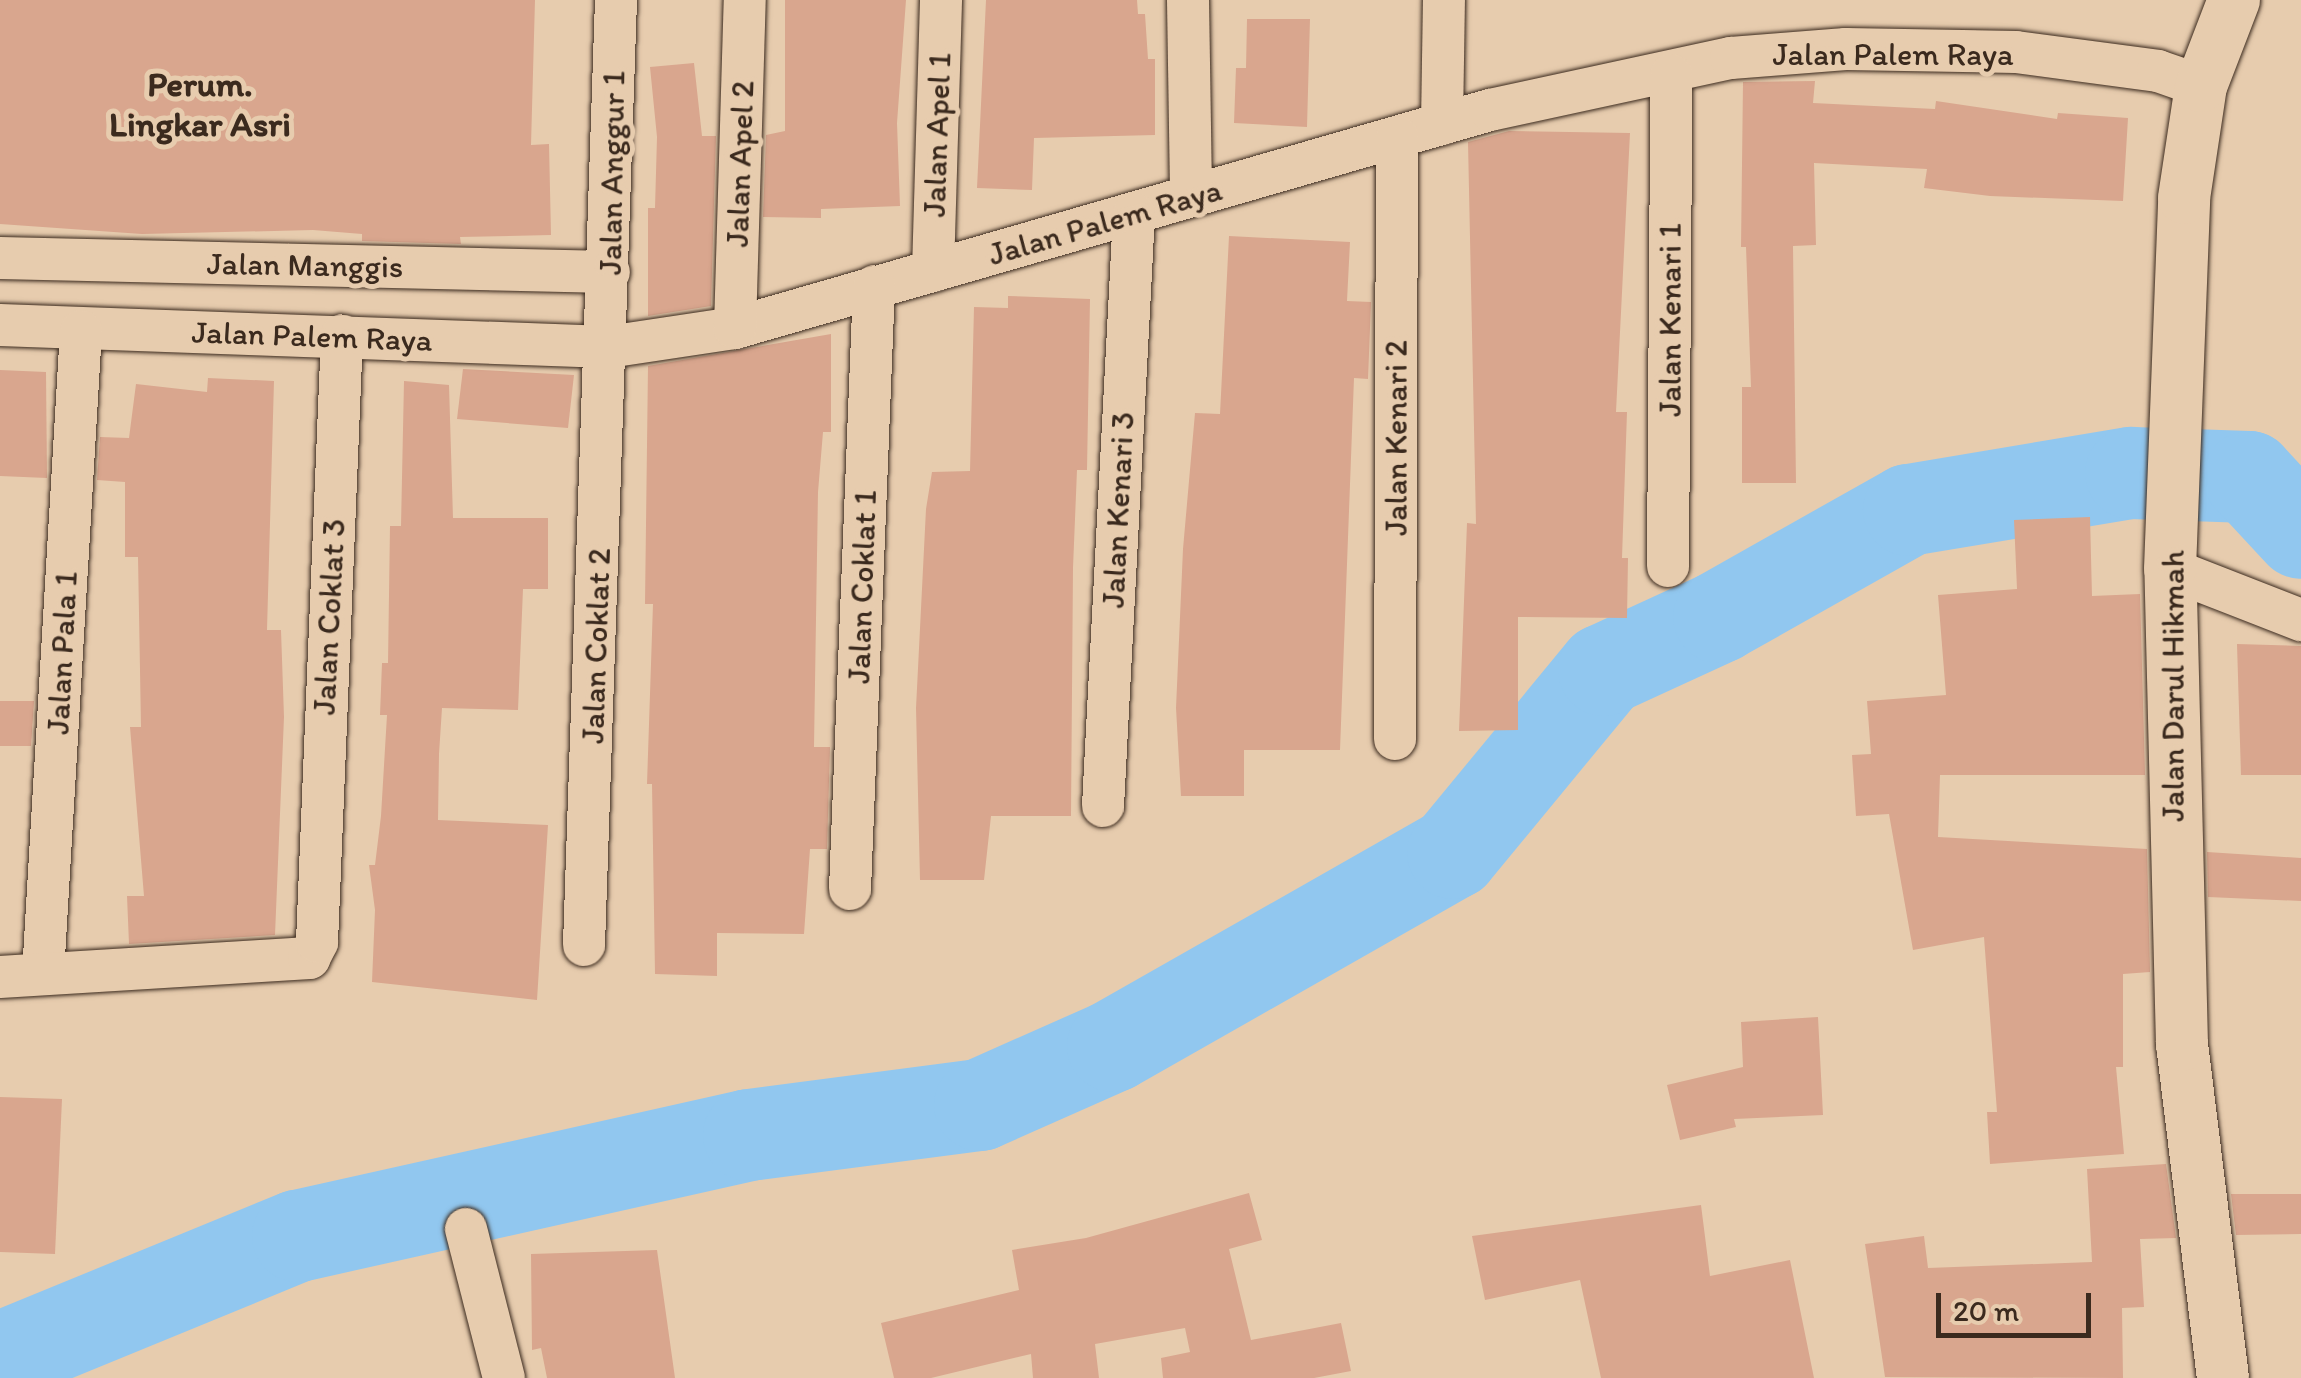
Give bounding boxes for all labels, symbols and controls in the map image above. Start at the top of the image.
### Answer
street label: Jalan Palem Raya [1774,35,2012,73]
street label: Jalan Apel 1 [915,52,959,218]
district label: Perum. Lingkar Asri [109,63,291,145]
street label: Jalan Anggur 1 [591,71,633,275]
street label: Jalan Apel 2 [718,80,762,248]
street label: Jalan Palem Raya [985,171,1225,273]
street label: Jalan Kenari 1 [1651,224,1689,416]
street label: Jalan Manggis [207,244,403,286]
street label: Jalan Palem Raya [192,313,432,359]
street label: Jalan Kenari 2 [1377,341,1415,535]
street label: Jalan Kenari 3 [1094,412,1142,608]
street label: Jalan Coklat 1 [839,490,885,684]
street label: Jalan Coklat 3 [305,518,353,716]
street label: Jalan Coklat 2 [573,548,619,744]
street label: Jalan Darul Hikmah [2154,551,2192,821]
street label: Jalan Pala 1 [39,571,85,735]
scale bar [1941,1273,2096,1335]
text: 20 m [1953,1292,2019,1329]

